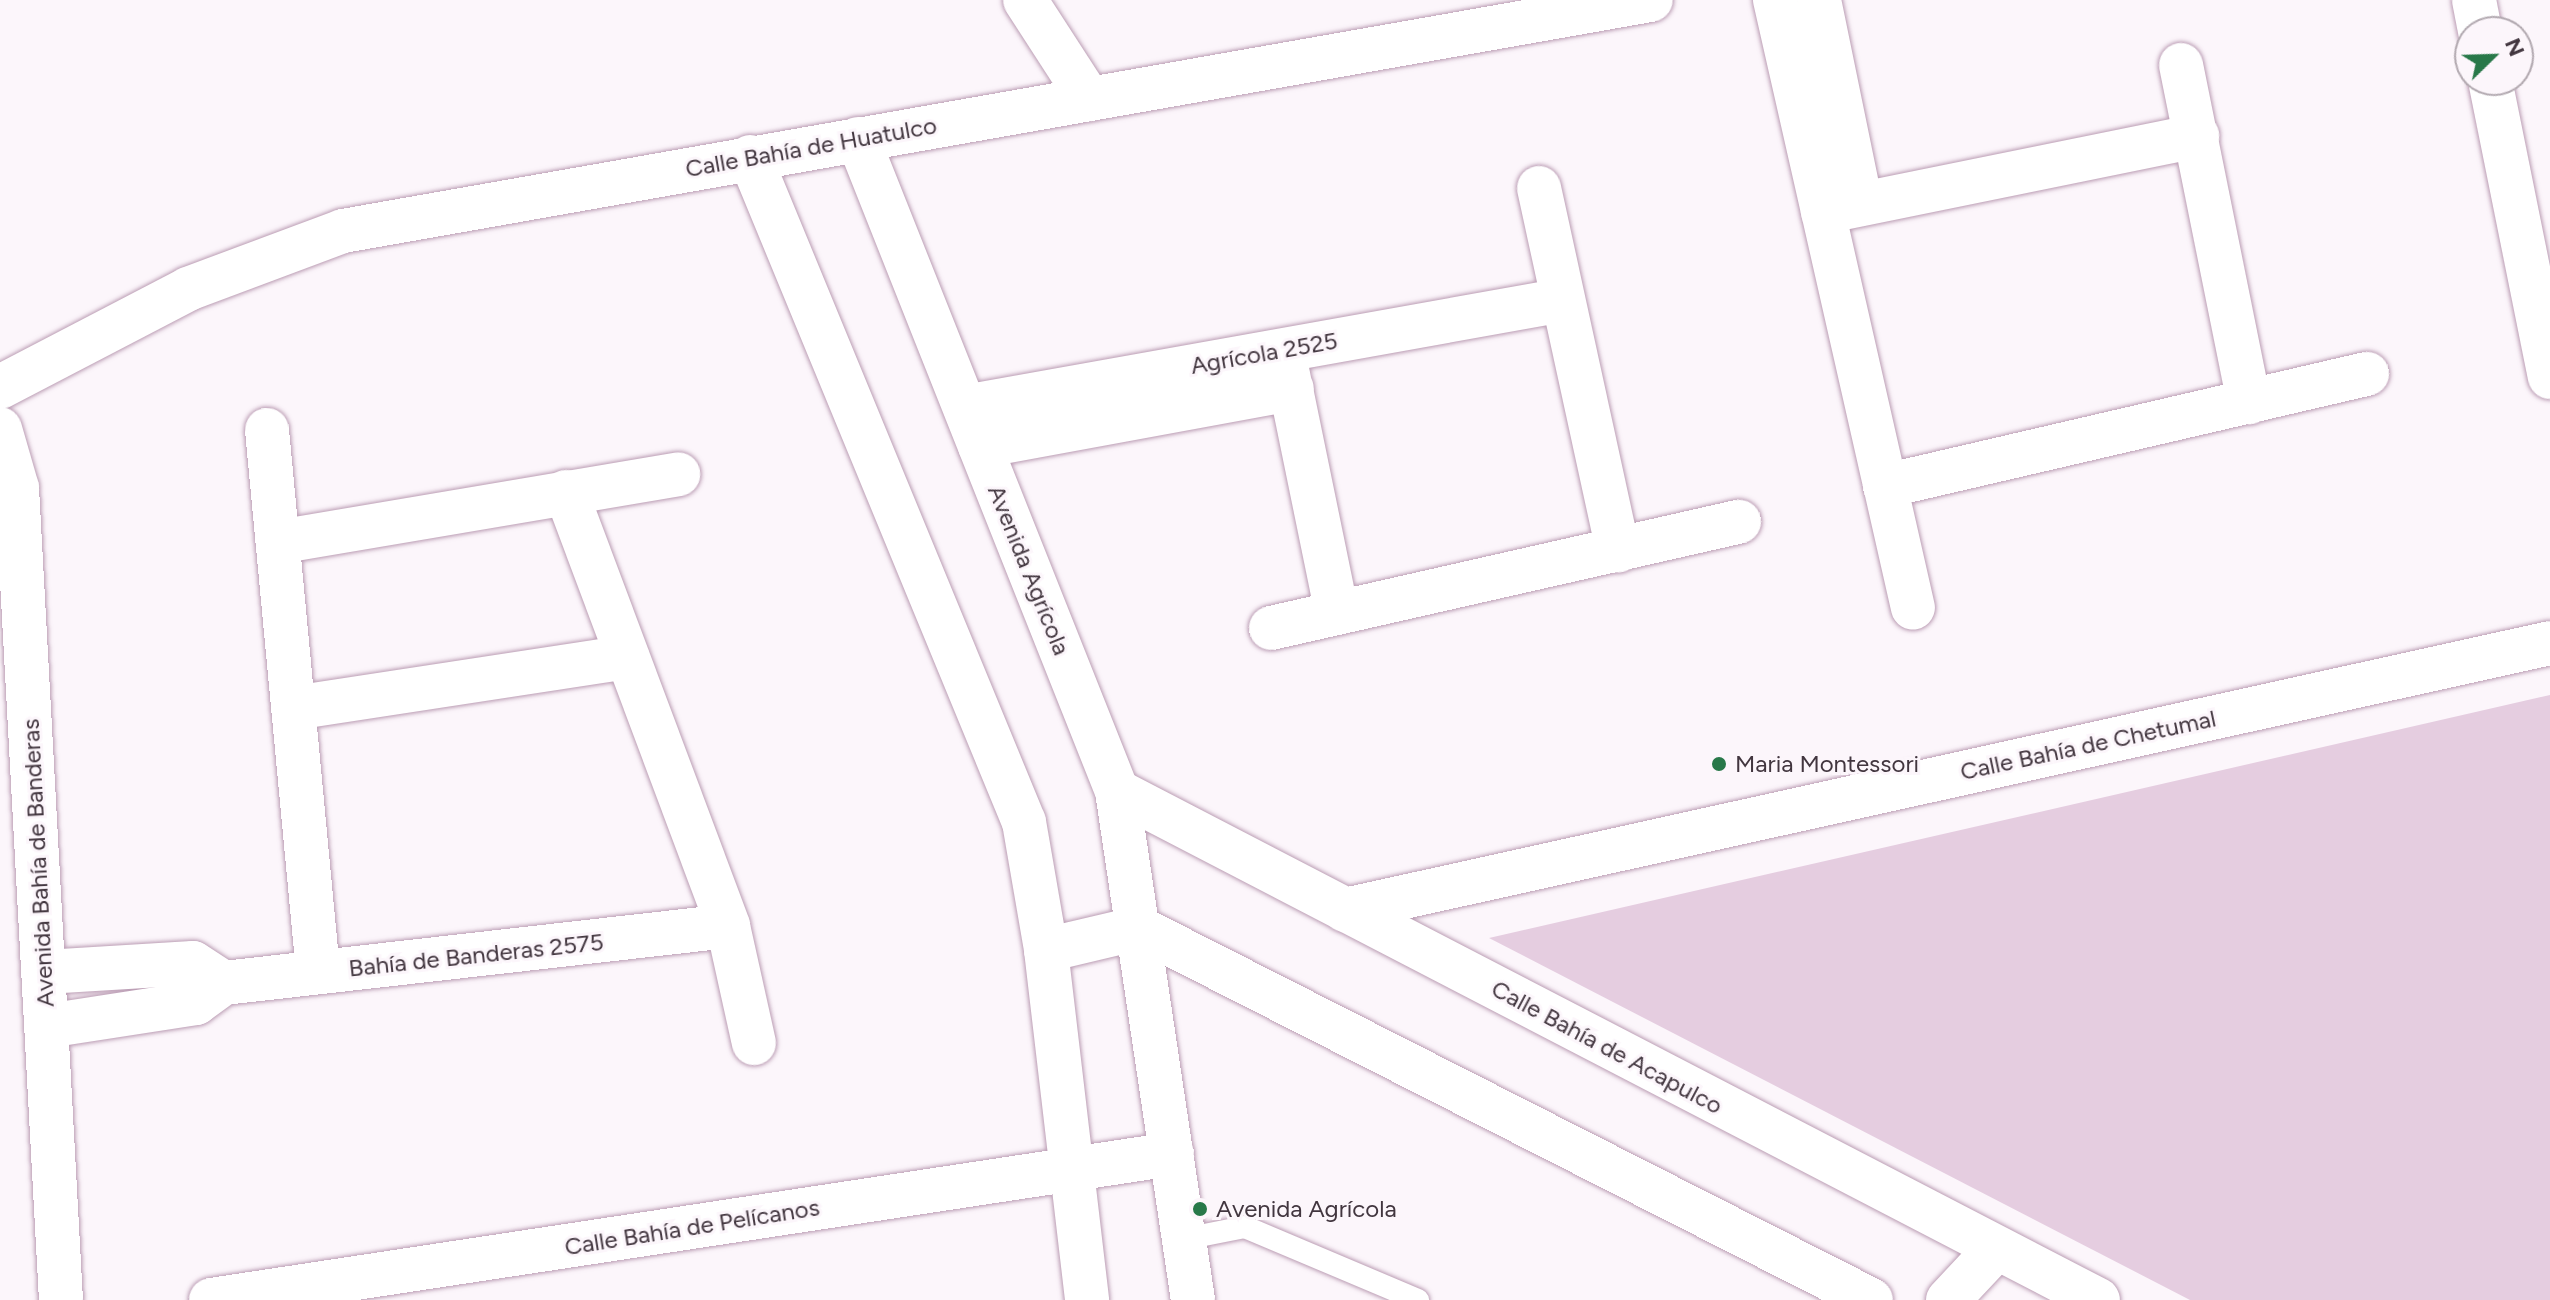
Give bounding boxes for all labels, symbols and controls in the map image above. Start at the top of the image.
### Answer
north arrow [2454,16,2534,96]
text: N [2499,34,2530,60]
street label: Calle Bahía de Huatulco [683,111,939,183]
street label: Agrícola 2525 [1188,326,1340,380]
street label: Avenida Agrícola [982,481,1076,659]
street label: Calle Bahía de Chetumal [1958,704,2218,786]
street label: Avenida Bahía de Banderas [16,718,60,1008]
place label: Maria Montessori [1735,750,1919,778]
marker: Maria Montessori [1710,755,1728,773]
street label: Bahía de Banderas 2575 [347,927,605,983]
street label: Calle Bahía de Acapulco [1487,974,1727,1120]
street label: Calle Bahía de Pelícanos [563,1193,821,1261]
place label: Avenida Agrícola [1216,1195,1397,1223]
marker: Avenida Agrícola [1191,1200,1209,1218]

